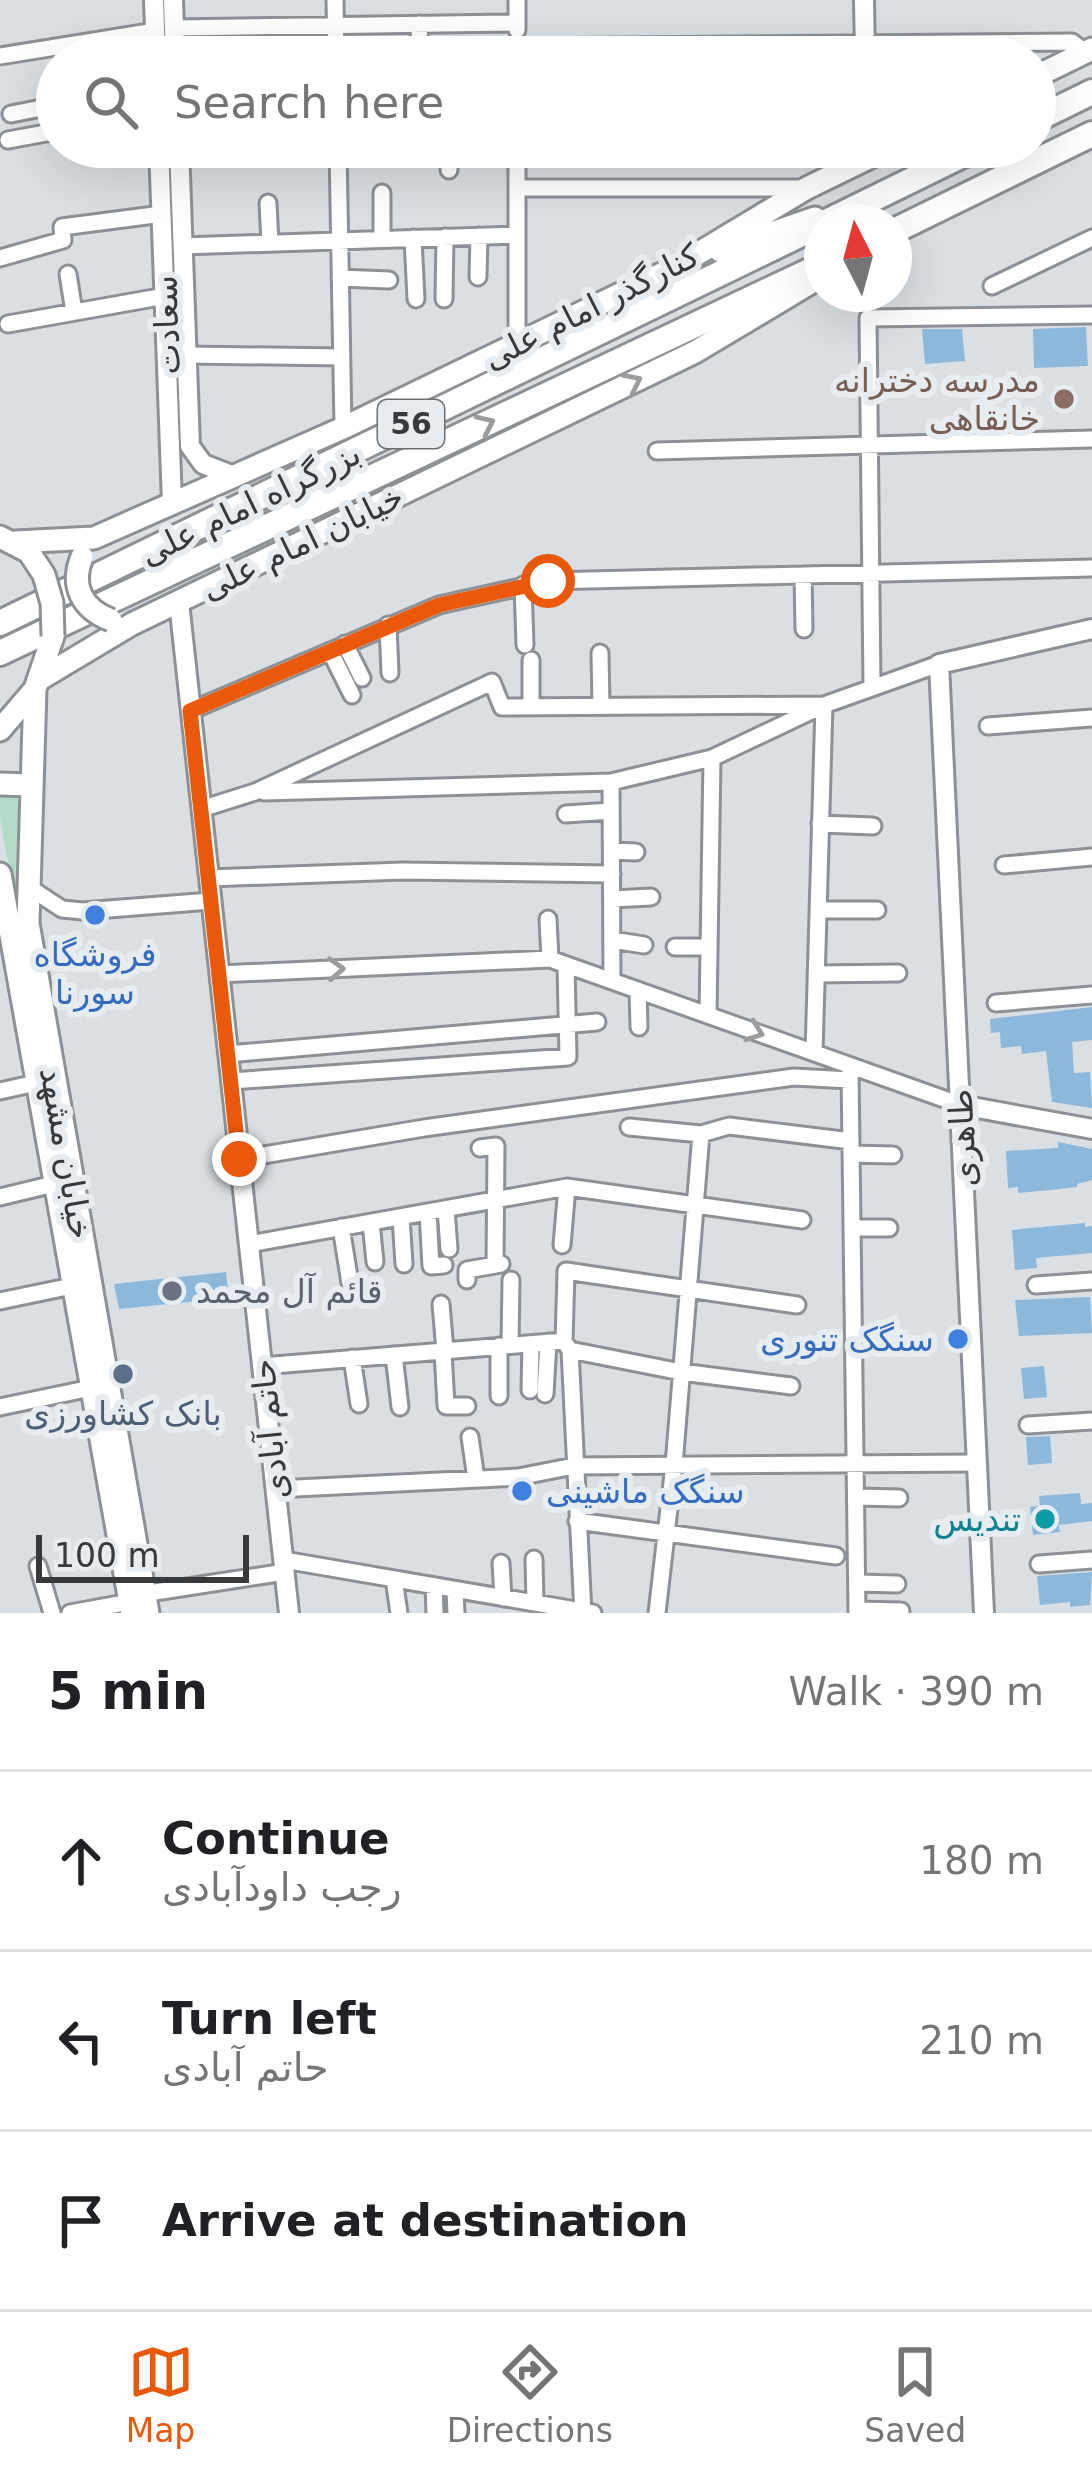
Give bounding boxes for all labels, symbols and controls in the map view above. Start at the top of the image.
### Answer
search box [36,36,1056,168]
icon: search [78,69,144,135]
text: Search here [174,76,444,129]
north arrow [804,204,912,312]
street label: کنارگذر امام علی [477,235,706,378]
street label: سعادت [145,275,188,375]
place label: مدرسه دخترانه خانقاهی [834,361,1040,438]
one-way arrow [621,373,642,396]
marker: مدرسه دخترانه خانقاهی [1051,386,1077,412]
road number: 56 [378,400,444,448]
one-way arrow [474,415,495,438]
street label: بزرگراه امام علی [134,433,367,574]
street label: خیابان امام علی [195,477,410,608]
route start [521,554,575,608]
marker: فروشگاه سورنا [82,902,108,928]
place label: فروشگاه سورنا [33,935,157,1012]
one-way arrow [327,956,346,982]
one-way arrow [743,1018,764,1042]
street label: خیابان مشهد [32,1064,101,1242]
street label: طاهری [940,1088,985,1188]
route end [212,1132,266,1186]
place label: قائم آل محمد [196,1272,382,1311]
marker: قائم آل محمد [159,1278,185,1304]
place label: سنگک تنوری [760,1320,934,1359]
marker: سنگک تنوری [945,1326,971,1352]
street label: حاتم آبادی [243,1357,296,1501]
marker: بانک کشاورزی [110,1361,136,1387]
place label: بانک کشاورزی [24,1394,222,1433]
place label: سنگک ماشینی [546,1472,745,1511]
marker: سنگک ماشینی [509,1478,535,1504]
place label: تندیس [933,1500,1021,1539]
marker: تندیس [1032,1506,1058,1532]
scale bar [36,1529,249,1582]
text: 100 m [54,1536,160,1575]
text: 5 min [48,1662,208,1721]
text: Walk · 390 m [789,1669,1044,1714]
text: Continue [162,1812,390,1865]
icon: ahead [48,1828,114,1894]
text: 180 m [919,1838,1044,1883]
text: رجب داودآبادی [162,1865,402,1910]
text: Turn left [162,1992,377,2045]
icon: left [48,2008,114,2074]
text: 210 m [919,2018,1044,2063]
text: حاتم آبادی [162,2045,329,2090]
icon: arrive [48,2188,114,2254]
text: Arrive at destination [162,2194,688,2247]
tab: Map [126,2339,195,2450]
tab: Directions [447,2339,613,2450]
tab: Saved [864,2339,966,2450]

